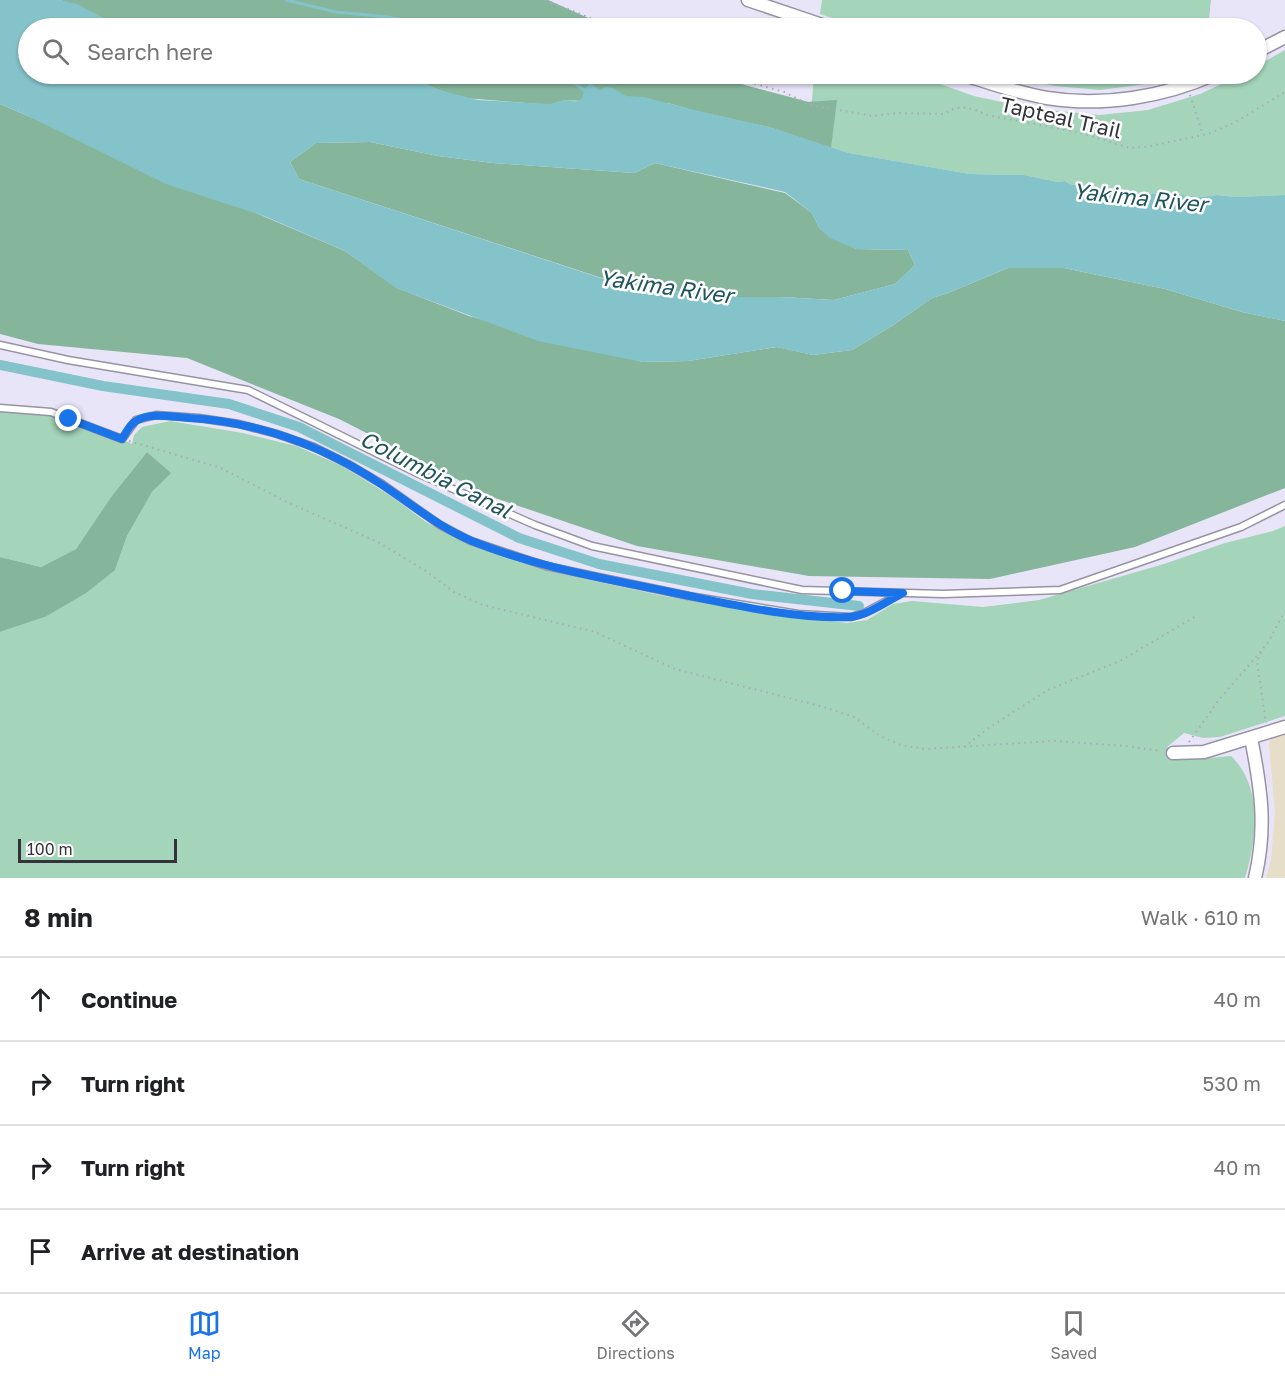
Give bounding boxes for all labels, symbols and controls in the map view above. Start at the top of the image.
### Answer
search box [18,18,1267,84]
icon: search [39,35,72,68]
text: Search here [87,38,213,65]
street label: Tapteal Trail [998,90,1124,144]
water label: Yakima River [1072,177,1212,218]
water label: Yakima River [597,263,738,309]
route end [55,405,81,431]
water label: Columbia Canal [356,424,517,524]
route start [829,577,855,603]
scale bar [18,836,177,864]
text: 100 m [27,839,73,859]
text: 8 min [24,902,93,933]
text: Walk · 610 m [1141,905,1261,929]
icon: ahead [24,983,57,1016]
text: Continue [81,986,177,1013]
text: 40 m [1214,987,1261,1011]
icon: right [24,1067,57,1100]
text: Turn right [81,1070,185,1097]
text: 530 m [1203,1071,1261,1095]
icon: right [24,1151,57,1184]
text: Turn right [81,1154,185,1181]
text: 40 m [1214,1155,1261,1179]
icon: arrive [24,1235,57,1268]
text: Arrive at destination [81,1238,299,1265]
tab: Map [188,1307,221,1363]
tab: Directions [597,1307,675,1363]
tab: Saved [1050,1307,1097,1363]

